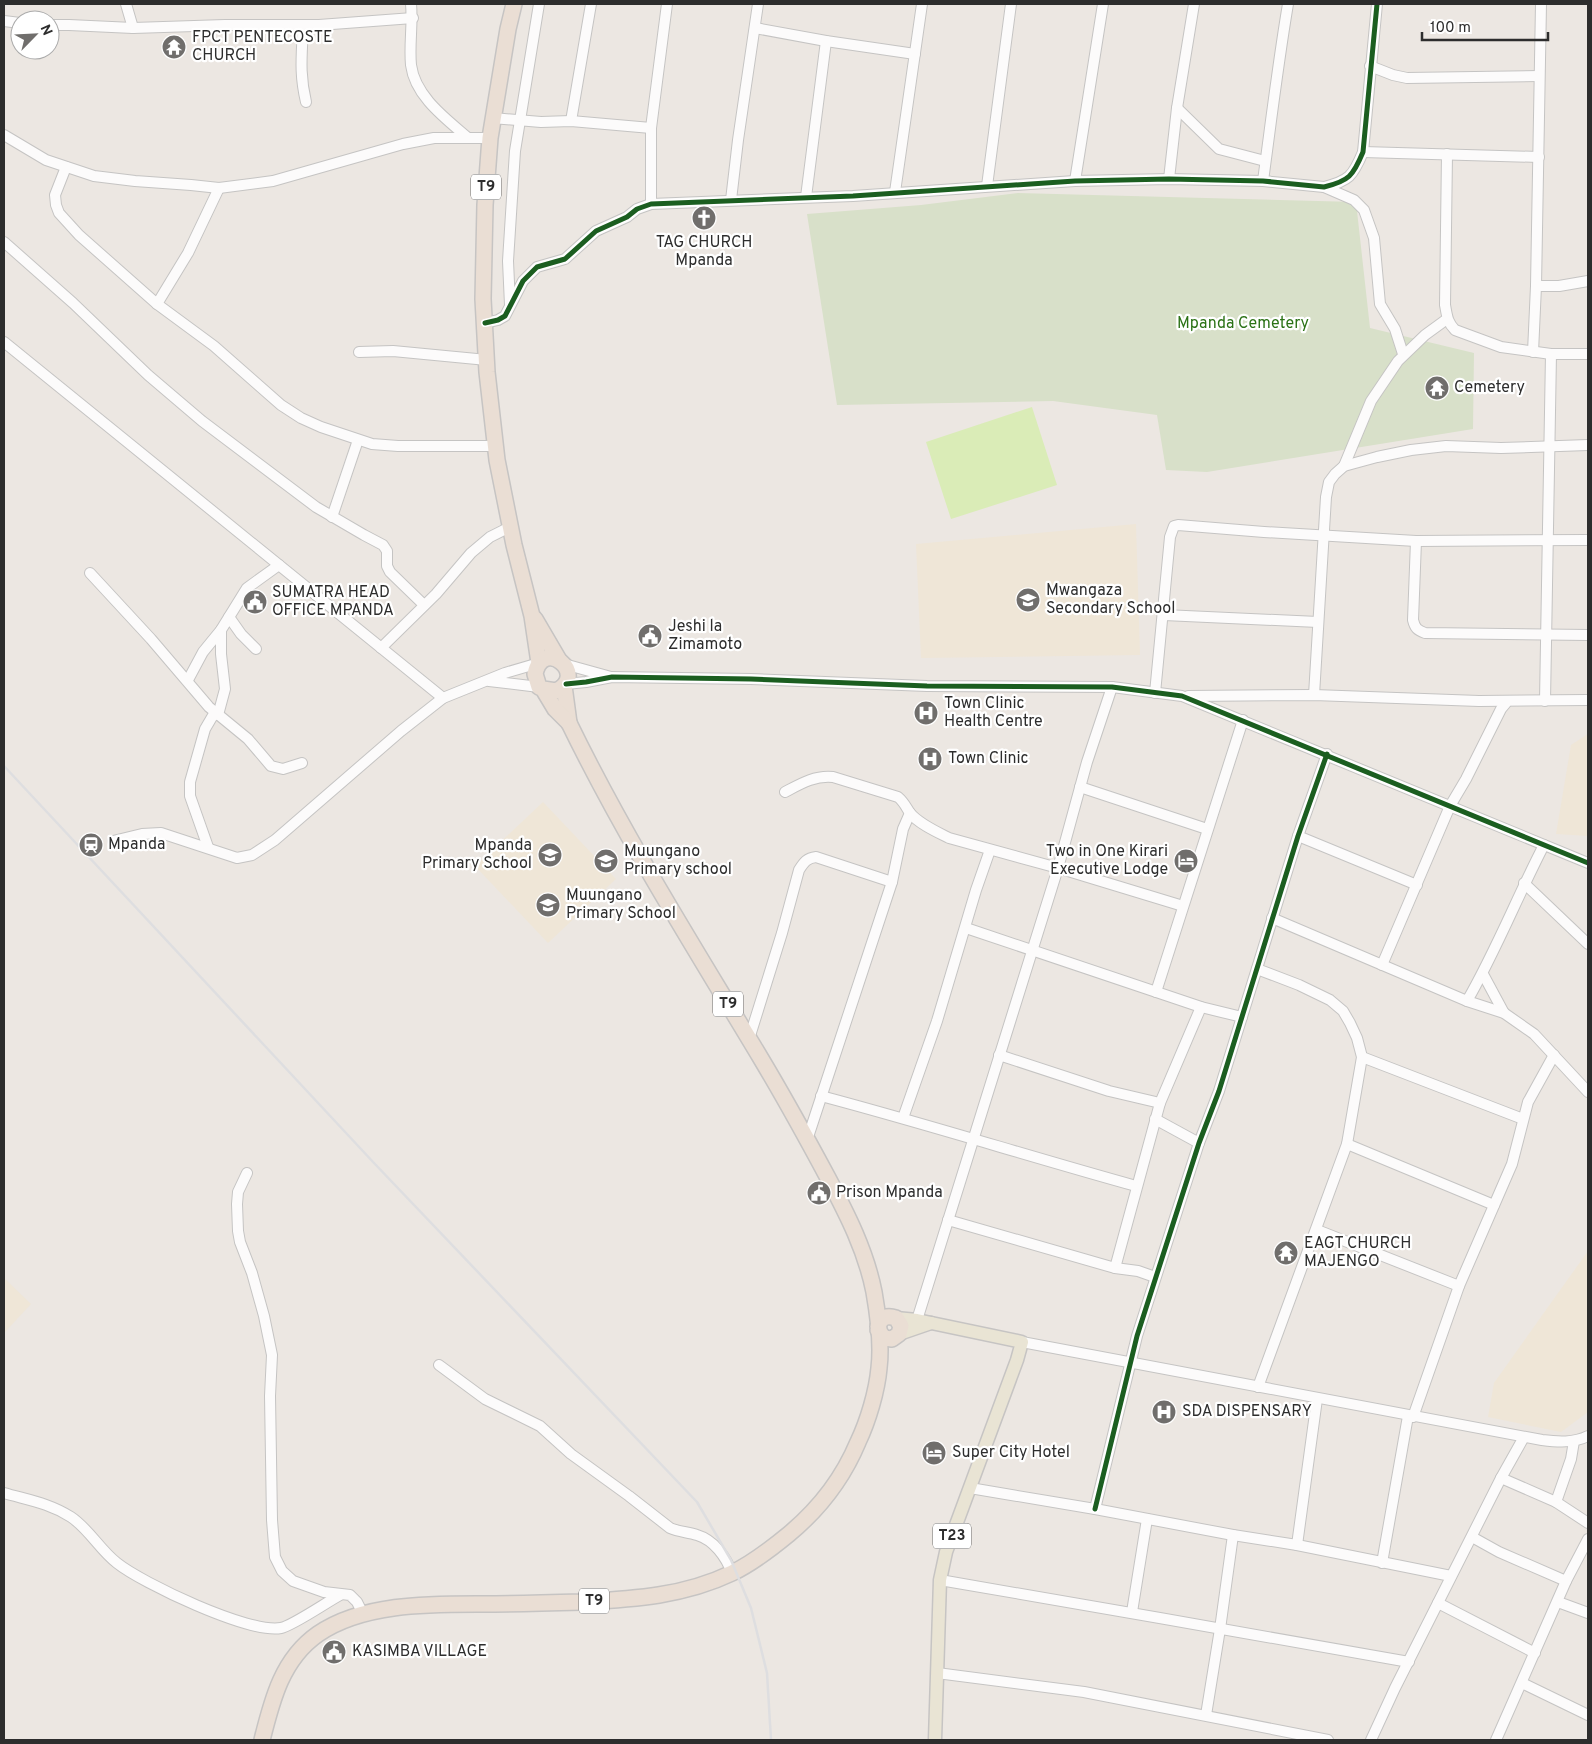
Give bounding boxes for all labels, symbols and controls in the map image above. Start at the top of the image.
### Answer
north arrow [10,10,60,60]
scale bar [1422,10,1548,42]
text: 100 m [1430,19,1471,38]
text: N [36,22,55,38]
place label: FPCT PENTECOSTE CHURCH [192,28,333,66]
temple icon: FPCT PENTECOSTE CHURCH [161,34,187,60]
road number: T9 [471,174,501,200]
church icon: TAG CHURCH Mpanda [691,205,717,231]
place label: TAG CHURCH Mpanda [656,233,752,271]
park label: Mpanda Cemetery [1177,314,1309,334]
temple icon: Cemetery [1424,375,1450,401]
place label: Cemetery [1454,378,1525,398]
place label: Mwangaza Secondary School [1046,581,1175,619]
place label: SUMATRA HEAD OFFICE MPANDA [272,583,394,621]
school or university icon: Mwangaza Secondary School [1015,587,1041,613]
public building icon: SUMATRA HEAD OFFICE MPANDA [242,589,268,615]
place label: Jeshi la Zimamoto [668,617,742,655]
public building icon: Jeshi la Zimamoto [637,623,663,649]
place label: Town Clinic Health Centre [944,694,1043,732]
hospital icon: Town Clinic Health Centre [913,700,939,726]
hospital icon: Town Clinic [917,746,943,772]
place label: Town Clinic [948,749,1029,769]
station icon: Mpanda [78,832,104,858]
place label: Mpanda [108,835,165,855]
place label: Mpanda Primary School [422,836,532,874]
school or university icon: Mpanda Primary School [537,842,563,868]
place label: Muungano Primary school [624,842,732,880]
place label: Two in One Kirari Executive Lodge [1046,842,1168,880]
school or university icon: Muungano Primary school [593,848,619,874]
hotel icon: Two in One Kirari Executive Lodge [1173,848,1199,874]
place label: Muungano Primary School [566,886,676,924]
school or university icon: Muungano Primary School [535,892,561,918]
road number: T9 [713,992,743,1016]
public building icon: Prison Mpanda [806,1180,832,1206]
place label: Prison Mpanda [836,1183,943,1203]
place label: EAGT CHURCH MAJENGO [1304,1234,1411,1272]
temple icon: EAGT CHURCH MAJENGO [1273,1240,1299,1266]
hospital icon: SDA DISPENSARY [1151,1399,1177,1425]
place label: SDA DISPENSARY [1182,1402,1312,1422]
hotel icon: Super City Hotel [921,1440,947,1466]
place label: Super City Hotel [952,1443,1070,1463]
road number: T23 [933,1524,971,1548]
road number: T9 [579,1588,609,1614]
public building icon: KASIMBA VILLAGE [321,1639,347,1665]
place label: KASIMBA VILLAGE [352,1642,487,1662]

